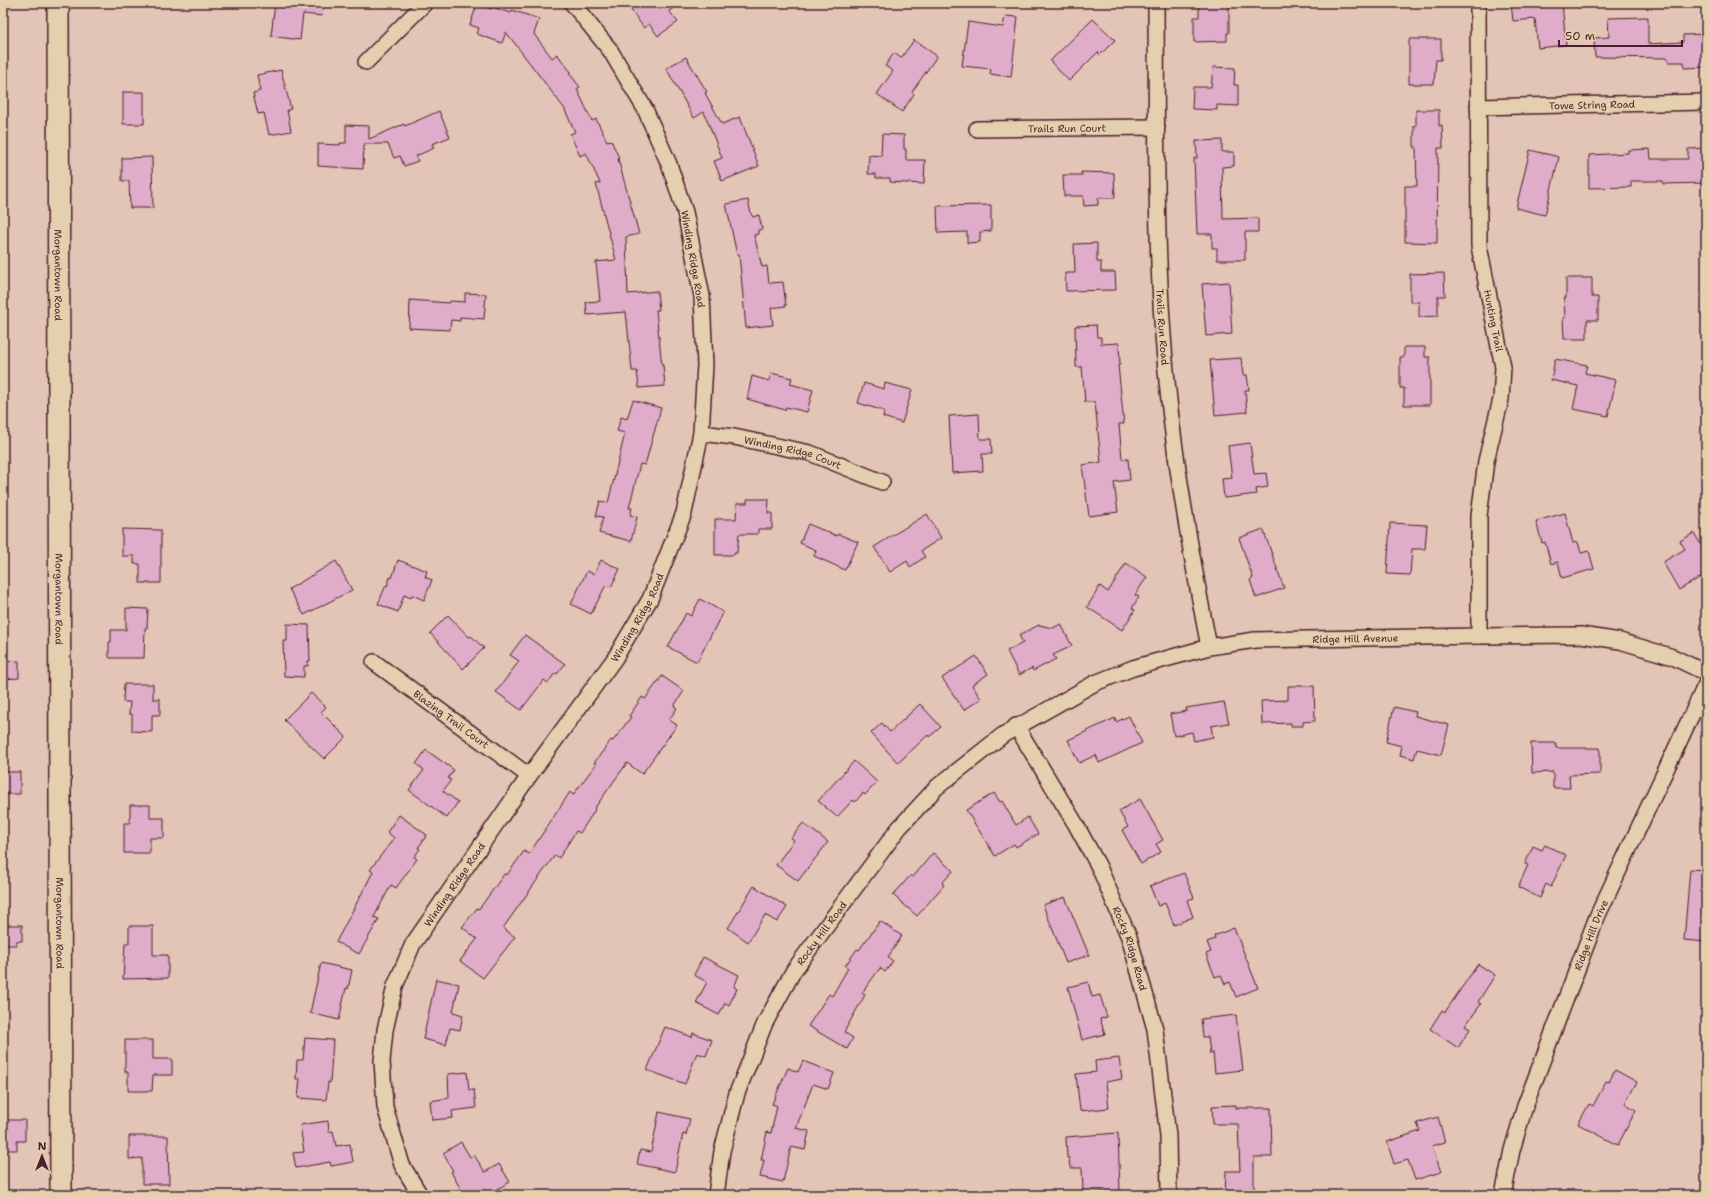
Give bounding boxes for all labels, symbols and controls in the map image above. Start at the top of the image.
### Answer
scale bar [1559,22,1682,48]
text: 50 m [1565,28,1595,44]
street label: Towe String Road [1549,97,1636,112]
street label: Trails Run Court [1028,121,1106,135]
street label: Winding Ridge Road [678,209,708,310]
street label: Morgantown Road [52,229,65,321]
street label: Trails Run Road [1154,288,1172,366]
street label: Hunting Trail [1481,288,1506,353]
street label: Winding Ridge Court [743,433,843,471]
street label: Morgantown Road [53,553,66,645]
street label: Winding Ridge Road [608,571,666,664]
street label: Ridge Hill Avenue [1312,631,1399,645]
street label: Blazing Trail Court [411,687,492,751]
street label: Winding Ridge Road [421,839,488,929]
street label: Morgantown Road [54,877,67,969]
street label: Ridge Hill Drive [1571,897,1611,972]
street label: Rocky Hill Road [793,898,850,968]
street label: Rocky Ridge Road [1110,904,1150,993]
north arrow [22,1136,62,1176]
text: N [38,1139,47,1154]

